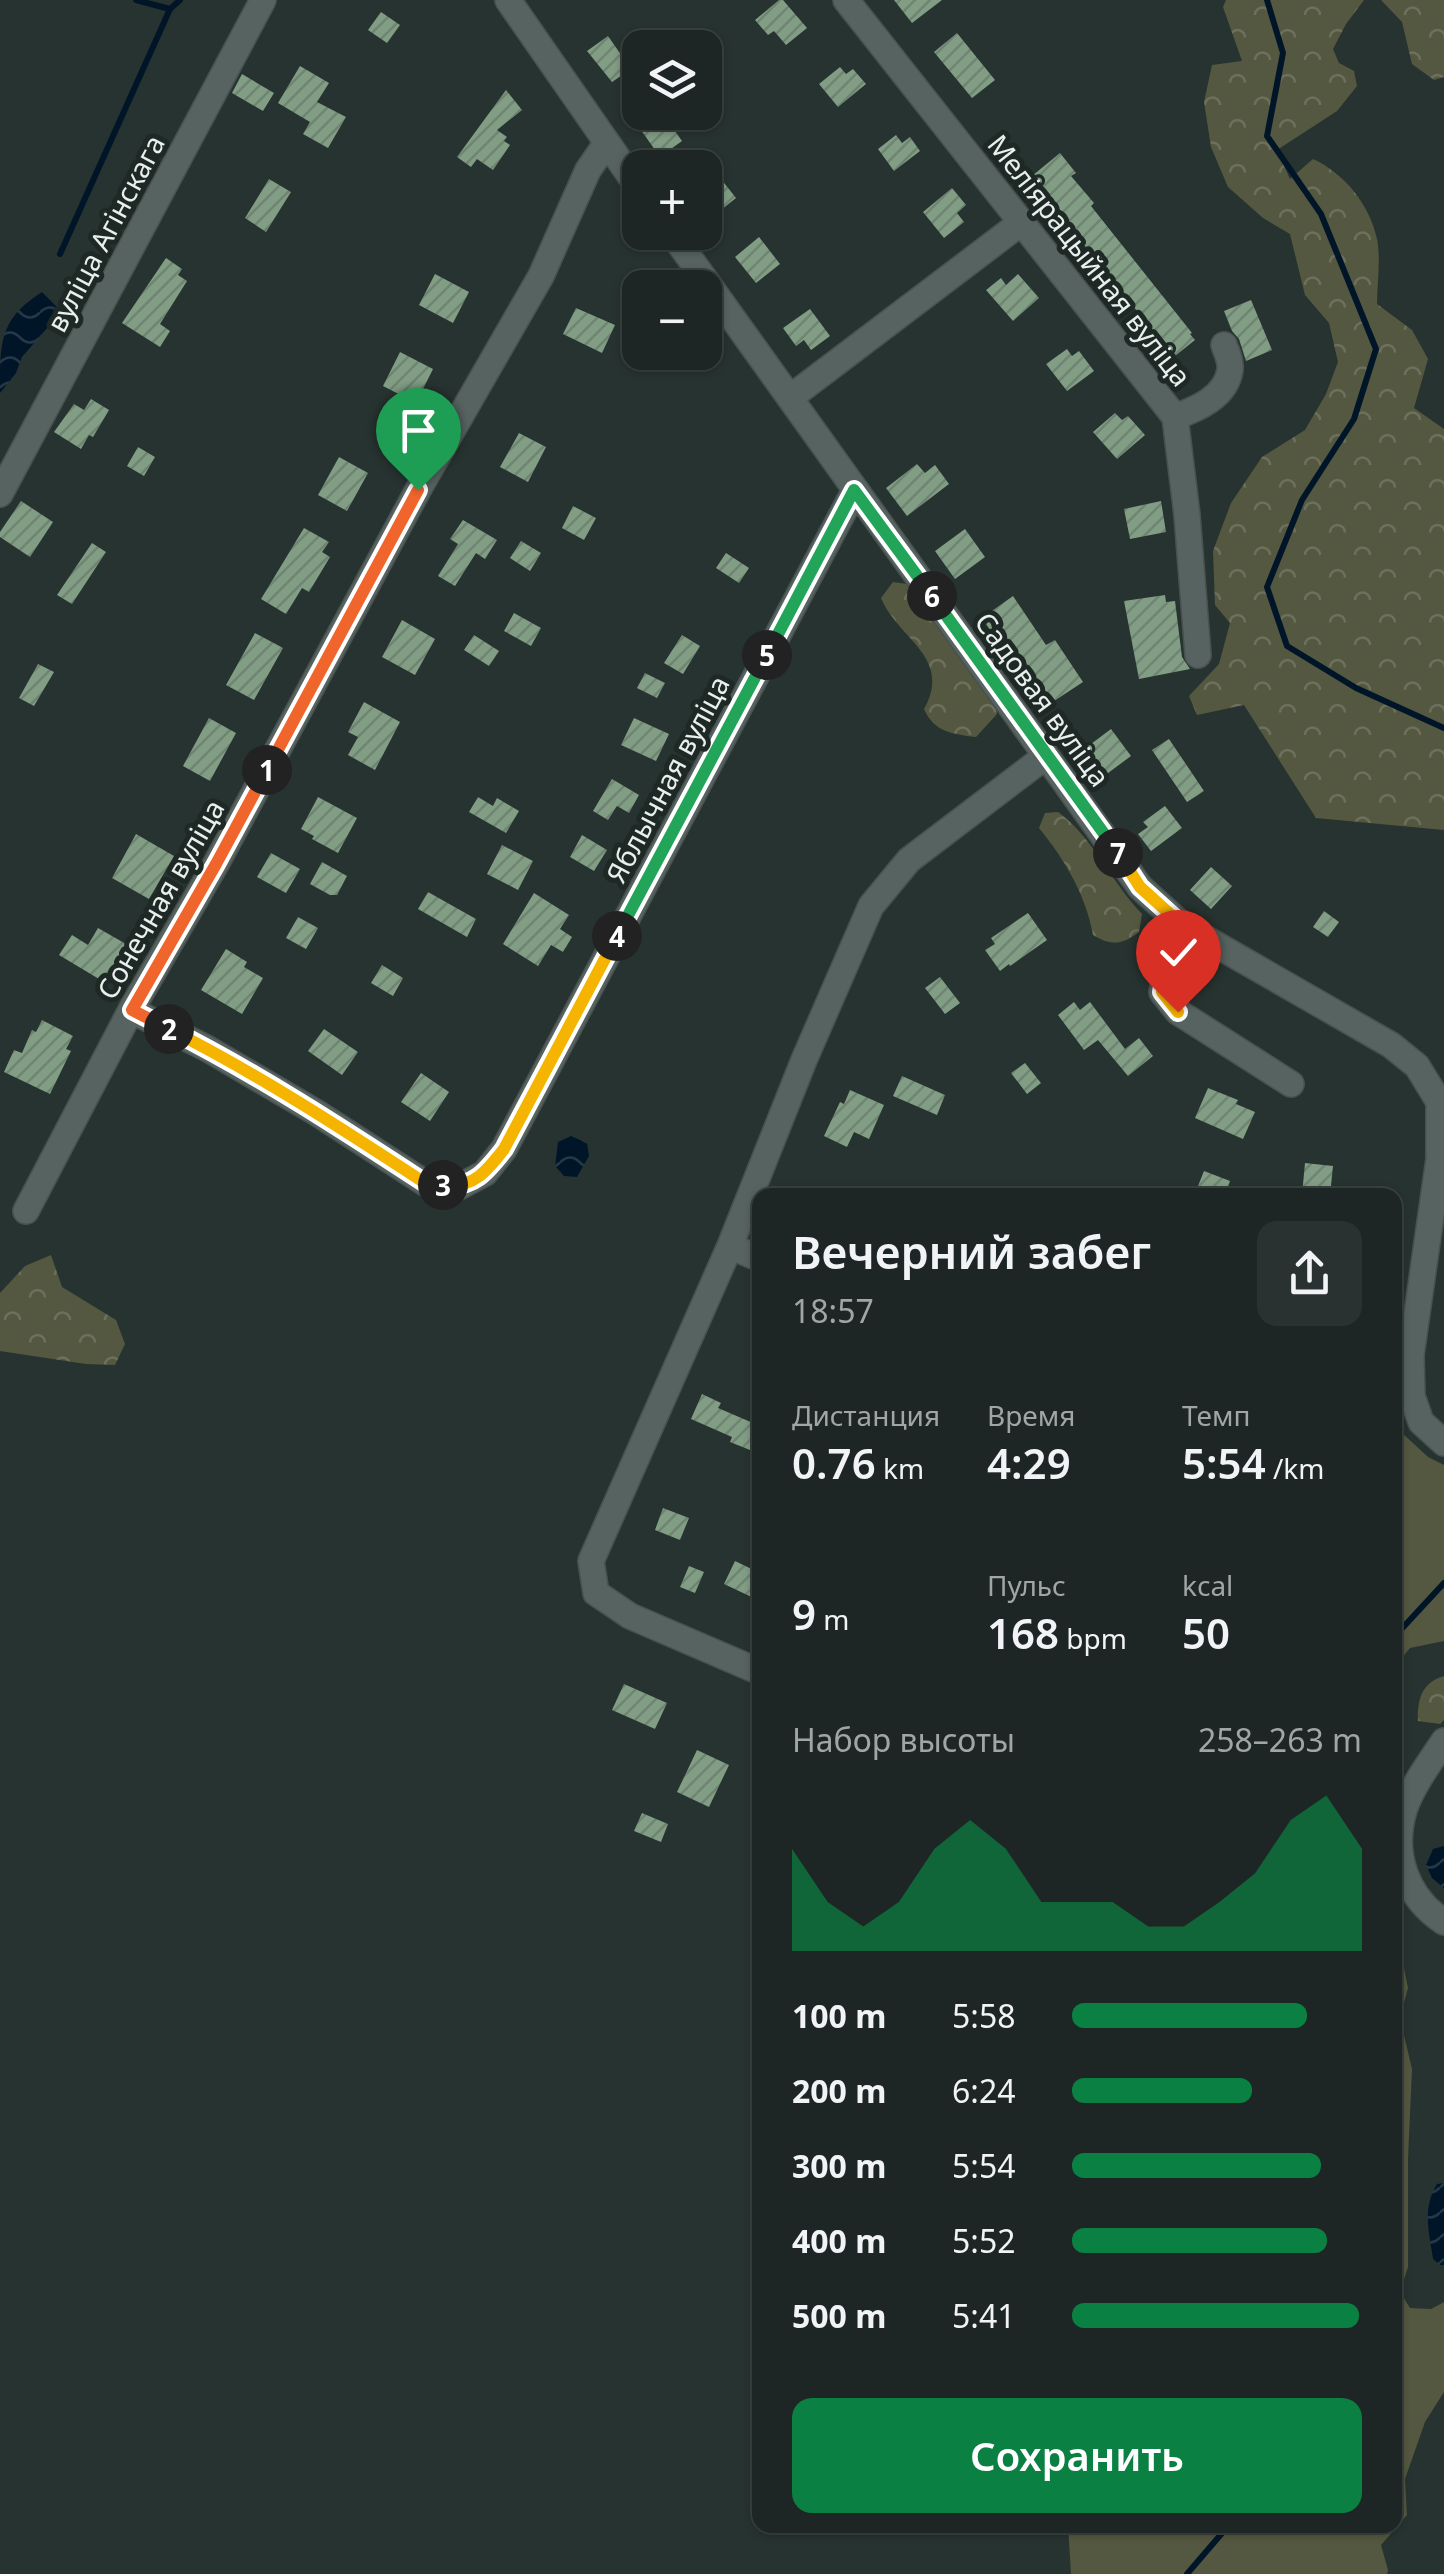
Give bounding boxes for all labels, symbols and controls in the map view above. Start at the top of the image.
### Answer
map controls [622,30,722,370]
button: layers [622,30,722,130]
street label: Меліярацыйная вуліца [980,126,1200,394]
street label: вуліца Агінскага [37,128,173,338]
button: + [622,150,722,250]
button: − [622,270,722,370]
pin [376,388,461,491]
icon: arrive [391,403,446,458]
pin: 6 [907,571,957,621]
text: 6 [924,577,940,615]
street label: Садовая вуліца [967,604,1119,794]
pin: 5 [742,630,792,680]
text: 5 [759,636,775,674]
street label: Яблычная вуліца [596,669,738,889]
pin: 1 [242,745,292,795]
text: 1 [259,751,275,789]
street label: Сонечная вуліца [87,792,233,1006]
pin: 7 [1093,828,1143,878]
text: 7 [1110,834,1126,872]
pin [1136,910,1221,1013]
pin: 4 [592,911,642,961]
text: 4 [609,917,625,955]
icon: check [1151,925,1206,980]
pin: 2 [144,1004,194,1054]
text: 2 [161,1010,177,1048]
pin: 3 [418,1160,468,1210]
text: 3 [435,1166,451,1204]
text: Вечерний забег [792,1221,1151,1282]
button: share [1257,1221,1362,1326]
text: 18:57 [792,1289,874,1332]
text: Дистанция [792,1396,940,1434]
text: Время [987,1396,1075,1434]
text: Темп [1182,1396,1250,1434]
text: 0.76 [792,1434,876,1491]
text: 4:29 [987,1434,1071,1491]
text: 5:54 [1182,1434,1266,1491]
text: km [876,1449,924,1487]
text: /km [1266,1449,1325,1487]
text: Пульс [987,1566,1066,1604]
text: kcal [1182,1566,1233,1604]
text: 9 [792,1585,816,1642]
text: m [816,1600,850,1638]
text: 168 [987,1604,1059,1661]
text: 50 [1182,1604,1230,1661]
text: bpm [1059,1619,1127,1657]
text: Набор высоты [792,1718,1015,1761]
text: 258–263 m [1198,1718,1362,1761]
text: 100 m [792,1994,886,2037]
text: 5:58 [952,1994,1016,2037]
text: 200 m [792,2069,886,2112]
text: 6:24 [952,2069,1016,2112]
text: 300 m [792,2144,886,2187]
text: 5:54 [952,2144,1016,2187]
text: 400 m [792,2219,886,2262]
text: 5:52 [952,2219,1016,2262]
text: 500 m [792,2294,886,2337]
text: 5:41 [952,2294,1016,2337]
button: Сохранить [792,2398,1362,2513]

